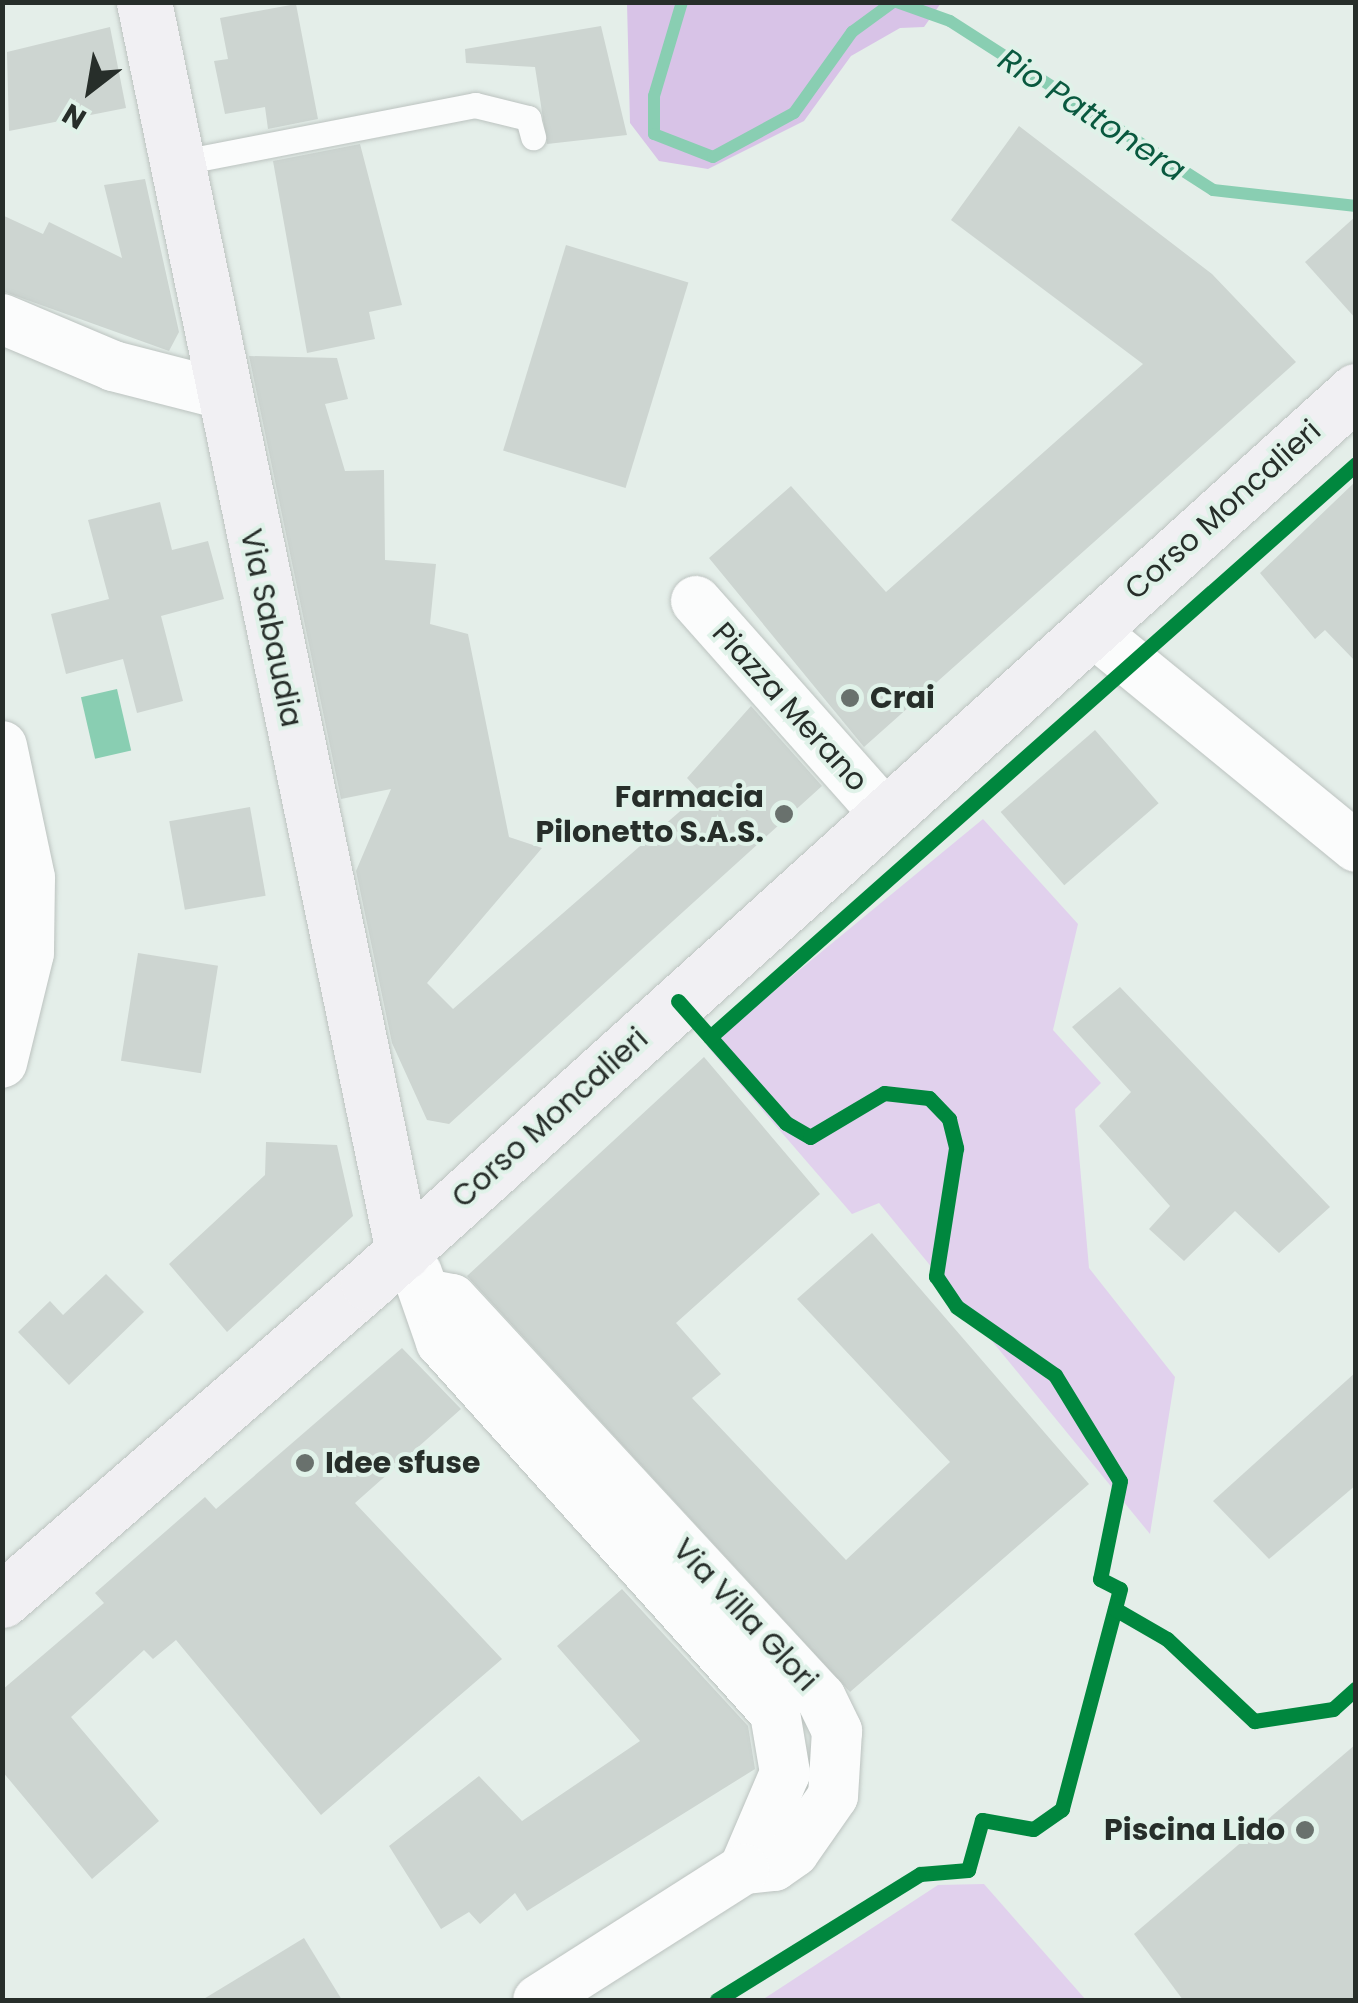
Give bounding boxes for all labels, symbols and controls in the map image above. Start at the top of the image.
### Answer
north arrow [40,40,140,140]
water label: Rio Pattonera [991,40,1193,190]
text: N [55,94,93,138]
street label: Corso Moncalieri [1118,413,1328,607]
street label: Via Sabaudia [232,526,310,730]
street label: Piazza Merano [705,615,875,799]
place label: Crai [870,680,935,716]
marker: Crai [839,687,861,709]
place label: Farmacia Pilonetto S.A.S. [536,779,764,850]
marker: Farmacia Pilonetto S.A.S. [773,803,795,825]
street label: Corso Moncalieri [445,1021,655,1215]
place label: Idee sfuse [325,1445,481,1481]
marker: Idee sfuse [294,1452,316,1474]
street label: Via Villa Glori [665,1531,825,1699]
place label: Piscina Lido [1104,1812,1285,1848]
marker: Piscina Lido [1294,1819,1316,1841]

